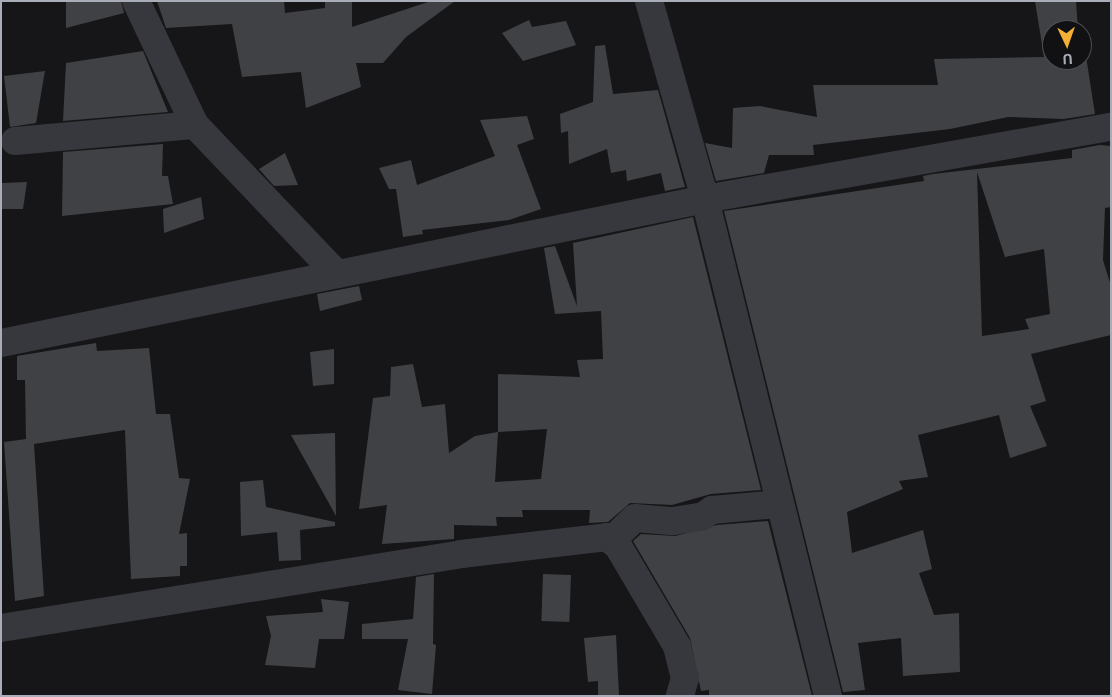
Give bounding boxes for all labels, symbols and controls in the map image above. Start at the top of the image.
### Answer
north arrow [1042,20,1092,70]
text: U [1062,51,1073,67]

